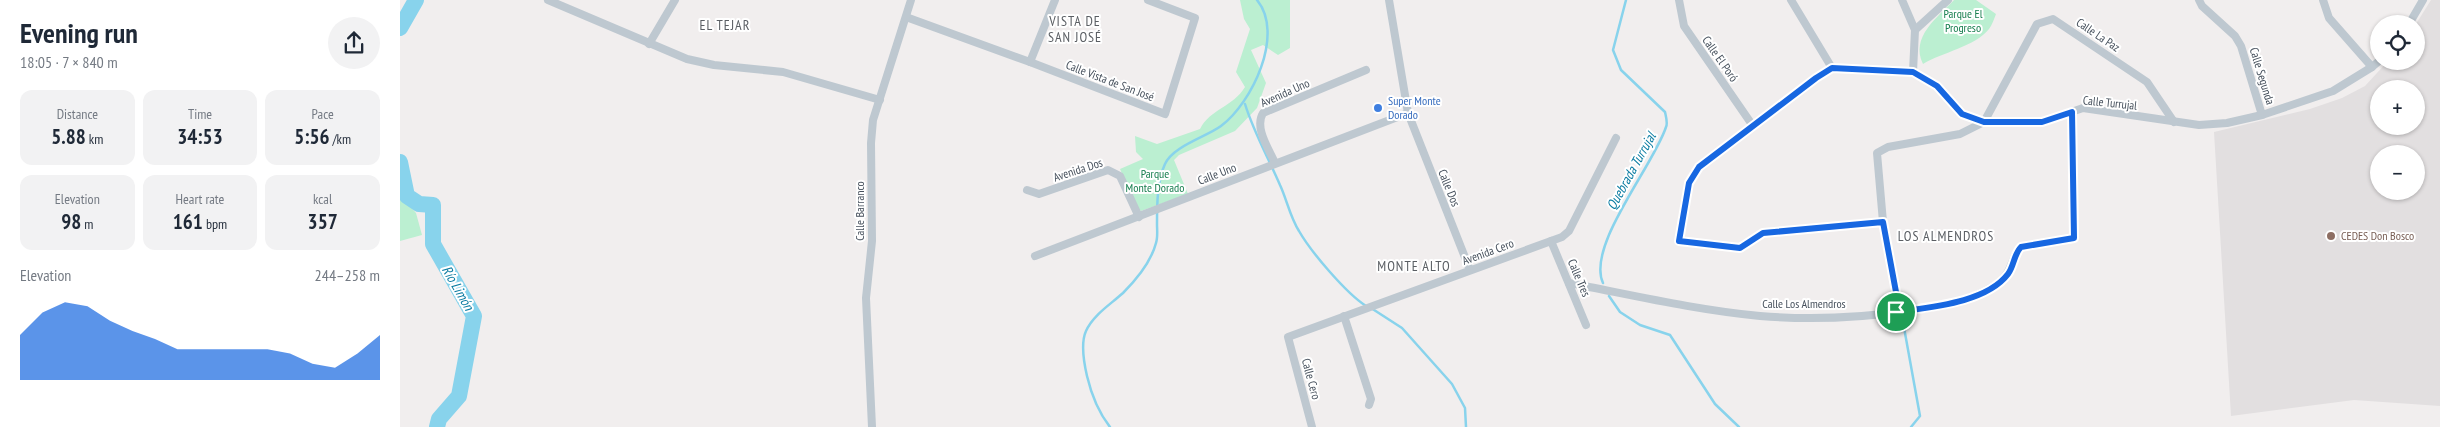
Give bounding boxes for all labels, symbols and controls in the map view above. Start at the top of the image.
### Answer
park label: Parque El Progreso [1943,6,1983,35]
district label: VISTA DE SAN JOSÉ [1048,12,1102,46]
text: Evening run [20,14,138,51]
street label: Calle La Paz [2074,14,2123,55]
map controls [2370,15,2425,200]
button: locate [2370,15,2425,70]
district label: EL TEJAR [700,16,750,34]
button: share [328,17,380,69]
street label: Calle El Poró [1699,33,1742,84]
street label: Calle Segunda [2247,46,2278,106]
text: 18:05 · 7 × 840 m [20,52,118,72]
street label: Calle Vista de San José [1064,57,1156,104]
street label: Avenida Uno [1258,75,1312,110]
button: + [2370,80,2425,135]
street label: Calle Turrujal [2082,92,2138,113]
place label: Super Monte Dorado [1388,93,1441,122]
marker: Super Monte Dorado [1372,102,1384,114]
text: Distance [57,105,98,123]
text: Time [188,105,212,123]
text: Pace [312,105,334,123]
text: 5.88 [51,123,86,150]
text: 34:53 [177,123,223,150]
text: 5:56 [294,123,330,150]
water label: Quebrada Turrujal [1602,127,1661,213]
text: km [86,130,103,148]
text: /km [330,130,351,148]
button: − [2370,145,2425,200]
street label: Avenida Dos [1051,155,1104,185]
street label: Calle Uno [1195,159,1238,188]
park label: Parque Monte Dorado [1126,166,1184,195]
street label: Calle Dos [1435,167,1464,209]
street label: Calle Barranco [852,181,867,241]
text: Elevation [55,190,100,208]
text: Heart rate [176,190,224,208]
text: kcal [313,190,332,208]
text: 98 [61,208,81,235]
text: 161 [173,208,203,235]
text: 357 [308,208,338,235]
text: m [81,215,93,233]
text: bpm [203,215,227,233]
district label: LOS ALMENDROS [1898,227,1994,245]
place label: CEDES Don Bosco [2341,228,2414,243]
marker: CEDES Don Bosco [2325,230,2337,242]
street label: Avenida Cero [1460,235,1516,268]
district label: MONTE ALTO [1377,257,1451,275]
street label: Calle Tres [1565,257,1594,299]
water label: Río Limón [438,262,478,314]
text: Elevation [20,265,71,285]
text: 244–258 m [315,265,380,285]
pin [1875,291,1917,333]
street label: Calle Los Almendros [1762,296,1846,311]
icon: arrive [1882,298,1910,326]
street label: Calle Cero [1299,357,1324,401]

